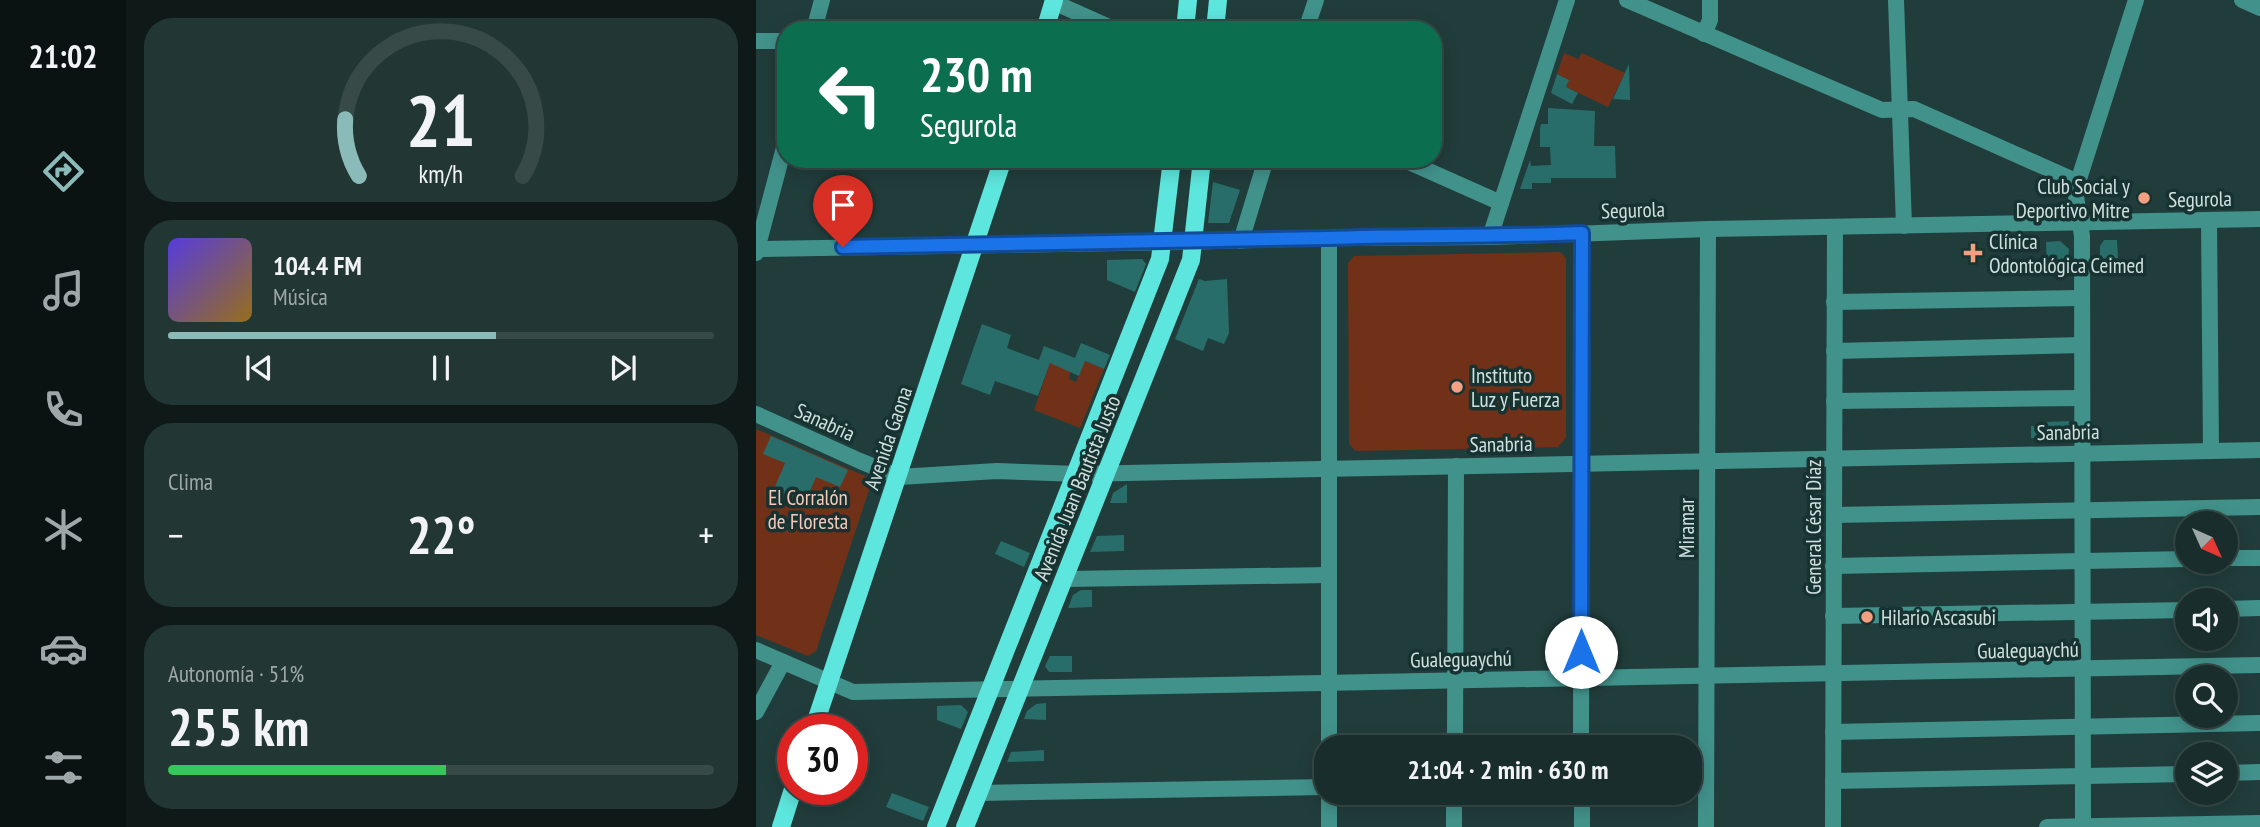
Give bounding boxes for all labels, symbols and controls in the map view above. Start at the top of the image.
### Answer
text: 21:02 [28,35,98,77]
text: 230 m [920,42,1033,106]
icon: left [805,49,896,140]
text: 21 [406,73,476,167]
text: Segurola [920,104,1017,146]
icon: directions [39,147,88,196]
text: km/h [419,158,463,190]
place label: Club Social y Deportivo Mitre [2016,173,2130,224]
pin [813,175,873,247]
street label: Segurola [2168,185,2232,213]
icon: arrive [824,186,862,224]
marker: Club Social y Deportivo Mitre [2136,190,2152,206]
street label: Segurola [1601,195,1665,225]
place label: Clínica Odontológica Ceimed [1989,228,2144,279]
marker: Clínica Odontológica Ceimed [1963,243,1983,263]
text: 104.4 FM [273,249,362,282]
icon: music [39,266,88,315]
text: Música [273,282,328,311]
icon: previous [240,349,278,387]
icon: pause [422,349,460,387]
icon: next [604,349,642,387]
place label: Instituto Luz y Fuerza [1471,362,1560,413]
marker: Instituto Luz y Fuerza [1449,379,1465,395]
street label: Avenida Gaona [858,383,918,493]
icon: phone [39,385,88,434]
street label: Avenida Juan Bautista Justo [1027,391,1127,585]
street label: Sanabria [791,397,859,447]
street label: Sanabria [2036,418,2100,446]
street label: Sanabria [1469,430,1533,458]
street label: General César Díaz [1800,459,1827,595]
text: Clima [168,467,213,496]
park label: El Corralón de Floresta [768,484,848,535]
street label: Miramar [1673,498,1700,558]
text: 22° [407,501,475,568]
icon: climate [39,505,88,554]
text: − [168,510,184,559]
text: + [698,510,714,559]
north arrow [2175,511,2238,574]
map controls [2175,511,2238,805]
button: sound [2175,588,2238,651]
place label: Hilario Ascasubi [1881,604,1996,631]
marker: Hilario Ascasubi [1859,609,1875,625]
position arrow [1544,615,1618,689]
icon: car [39,624,88,673]
street label: Gualeguaychú [1977,636,2079,664]
street label: Gualeguaychú [1410,645,1512,673]
text: Autonomía · 51% [168,659,304,688]
button: search [2175,665,2238,728]
text: 255 km [168,693,309,760]
speed limit sign: 30 [777,714,868,805]
button: layers [2175,742,2238,805]
icon: filters [39,743,88,792]
text: 21:04 · 2 min · 630 m [1408,753,1608,786]

